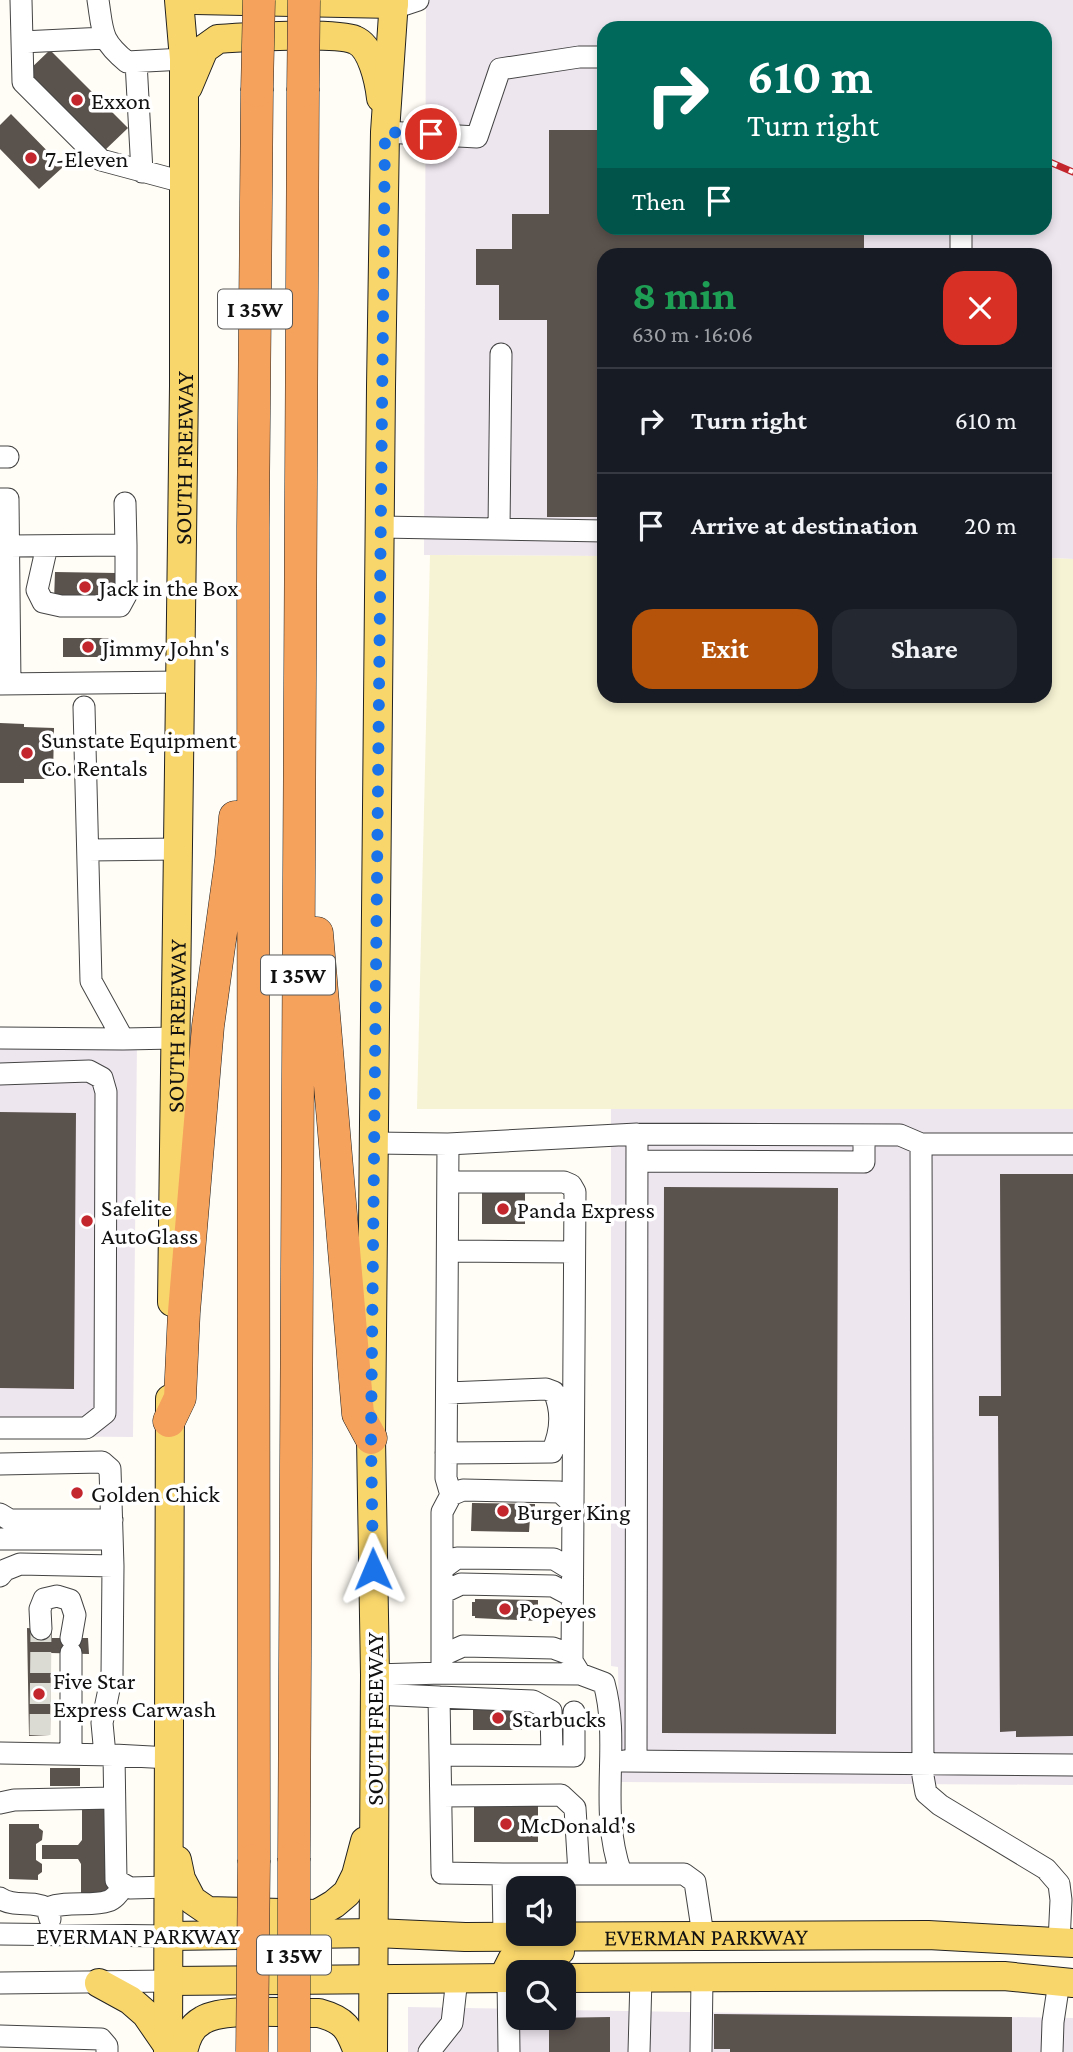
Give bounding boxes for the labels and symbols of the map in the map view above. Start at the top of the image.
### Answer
place label: Exxon [91,87,151,114]
marker: Exxon [69,92,85,108]
pin [401,104,461,164]
place label: 7-Eleven [45,145,129,172]
marker: 7-Eleven [23,150,39,166]
road number: I 35W [218,290,292,328]
street label: SOUTH FREEWAY [168,371,198,545]
place label: Jack in the Box [97,574,239,601]
marker: Jack in the Box [77,579,93,595]
place label: Jimmy John's [100,634,229,661]
marker: Jimmy John's [80,639,96,655]
place label: Sunstate Equipment Co. Rentals [41,726,238,781]
marker: Sunstate Equipment Co. Rentals [19,745,35,761]
street label: SOUTH FREEWAY [161,939,190,1113]
road number: I 35W [261,956,335,994]
place label: Safelite AutoGlass [101,1194,198,1249]
place label: Panda Express [517,1196,655,1223]
marker: Panda Express [495,1201,511,1217]
marker: Safelite AutoGlass [79,1213,95,1229]
place label: Golden Chick [91,1480,220,1507]
marker: Golden Chick [69,1485,85,1501]
place label: Burger King [517,1498,631,1525]
marker: Burger King [495,1503,511,1519]
position arrow [336,1532,410,1606]
place label: Popeyes [519,1596,596,1623]
marker: Popeyes [497,1601,513,1617]
street label: SOUTH FREEWAY [361,1632,388,1806]
place label: Five Star Express Carwash [53,1667,216,1722]
marker: Five Star Express Carwash [31,1686,47,1702]
place label: Starbucks [512,1705,606,1732]
marker: Starbucks [490,1710,506,1726]
place label: McDonald's [520,1811,636,1838]
marker: McDonald's [498,1816,514,1832]
street label: EVERMAN PARKWAY [36,1922,240,1949]
street label: EVERMAN PARKWAY [604,1922,808,1950]
road number: I 35W [257,1936,331,1974]

